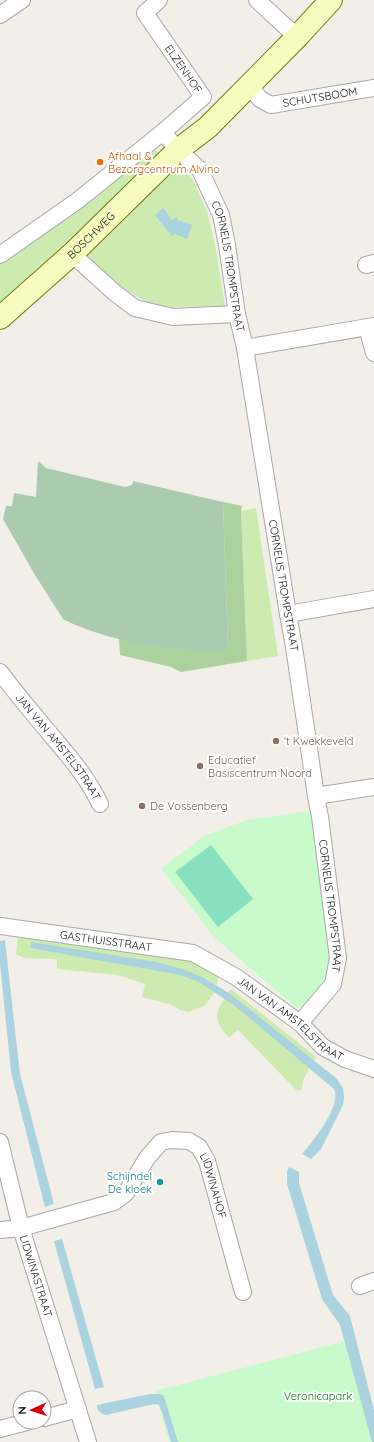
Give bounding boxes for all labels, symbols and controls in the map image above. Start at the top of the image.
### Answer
street label: ELZENHOF [162,42,205,96]
street label: SCHUTSBOOM [282,84,358,110]
place label: Afhaal & Bezorgcentrum Alvino [108,149,220,176]
marker: Afhaal & Bezorgcentrum Alvino [95,157,105,167]
street label: CORNELIS TROMPSTRAAT [208,198,248,334]
street label: BOSCHWEG [64,209,118,262]
street label: CORNELIS TROMPSTRAAT [266,518,302,653]
street label: JAN VAN AMSTELSTRAAT [13,691,104,803]
place label: 't Kwekkeveld [284,734,353,748]
marker: 't Kwekkeveld [271,736,281,746]
place label: Educatief Basiscentrum Noord [208,753,312,780]
marker: Educatief Basiscentrum Noord [195,761,205,771]
place label: De Vossenberg [150,799,228,813]
marker: De Vossenberg [137,801,147,811]
street label: CORNELIS TROMPSTRAAT [316,839,345,974]
street label: GASTHUISSTRAAT [59,927,153,954]
street label: JAN VAN AMSTELSTRAAT [235,973,346,1064]
street label: LIDWINAHOF [197,1150,229,1220]
place label: Schijndel De kloek [107,1169,152,1196]
marker: Schijndel De kloek [155,1177,165,1187]
street label: LIDWINASTRAAT [17,1233,56,1319]
park label: Veronicapark [284,1389,352,1403]
north arrow [12,1390,52,1430]
text: N [15,1406,29,1415]

